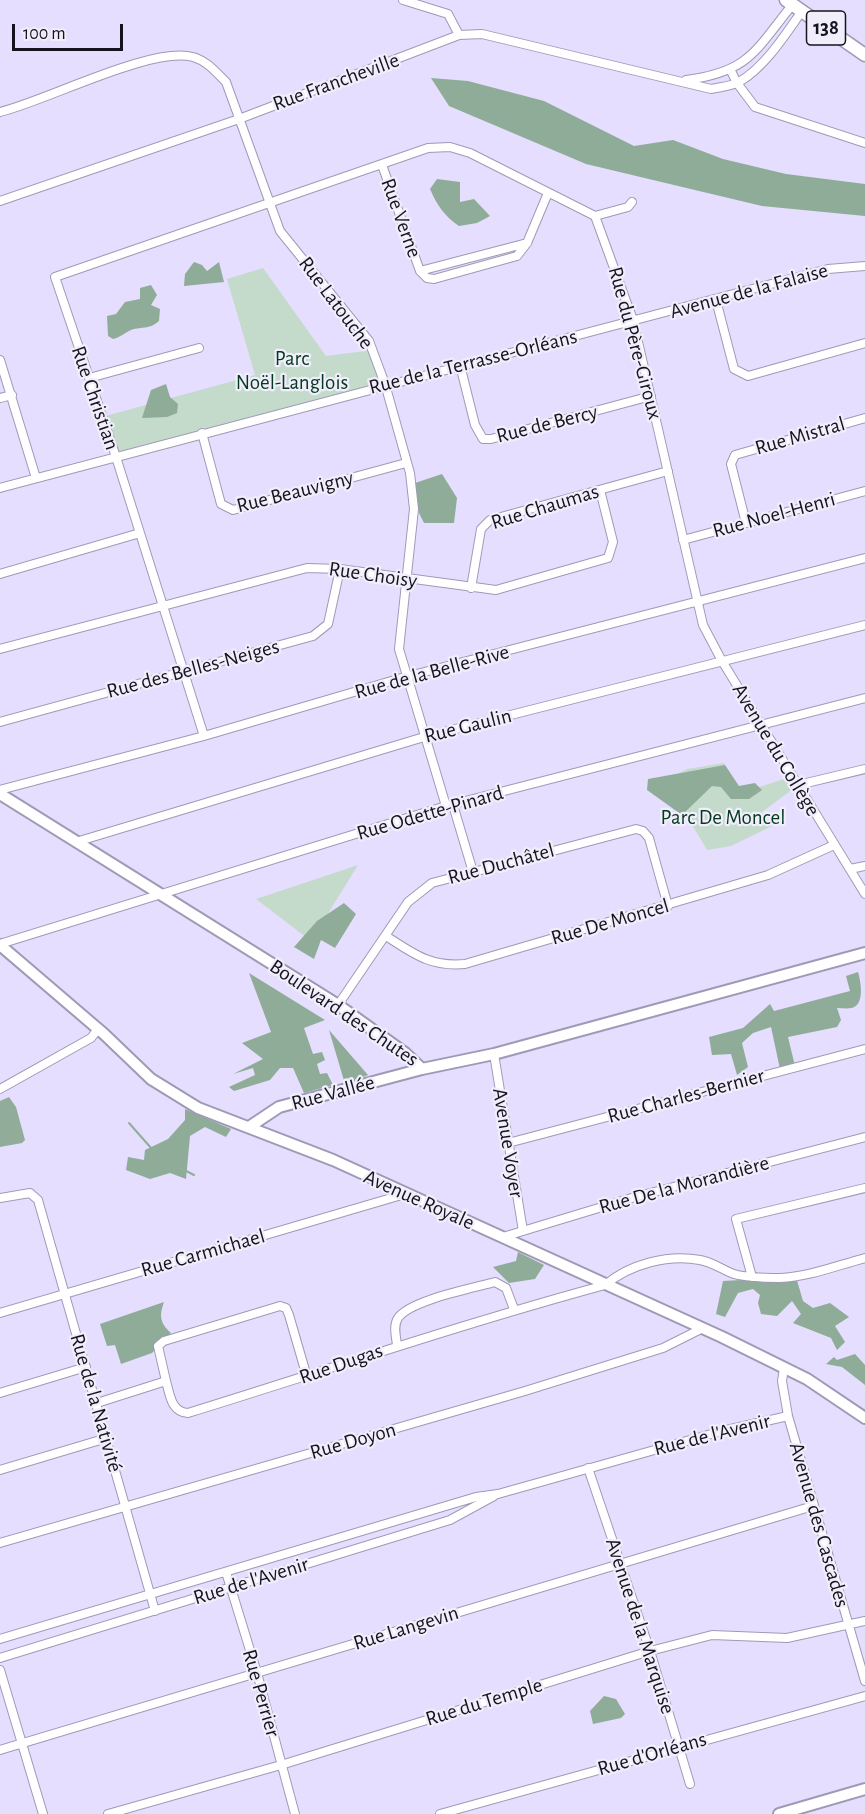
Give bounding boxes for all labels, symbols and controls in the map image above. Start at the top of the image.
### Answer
road number: 138 [806,11,846,45]
scale bar [15,12,126,50]
text: 100 m [23,25,66,43]
street label: Rue Francheville [269,47,403,117]
street label: Rue Verne [375,175,427,261]
street label: Rue Latouche [293,252,379,354]
street label: Avenue de la Falaise [667,258,831,324]
street label: Rue du Père-Giroux [602,264,668,422]
street label: Rue de la Terrasse-Orléans [366,324,580,400]
street label: Rue Christian [65,343,125,453]
park label: Parc Noël-Langlois [236,346,348,396]
street label: Rue de Bercy [494,399,600,449]
street label: Rue Mistral [752,411,848,461]
street label: Rue Beauvigny [234,465,356,519]
street label: Rue Chaumas [488,479,602,535]
street label: Rue Noel-Henri [710,487,838,543]
street label: Rue Choisy [327,556,419,594]
street label: Rue des Belles-Neiges [104,634,282,704]
street label: Rue de la Belle-Rive [352,639,512,705]
street label: Avenue du Collège [726,679,826,821]
street label: Rue Gaulin [422,703,514,749]
street label: Rue Odette-Pinard [354,780,506,846]
park label: Parc De Moncel [661,805,785,831]
street label: Rue Duchâtel [445,838,557,890]
street label: Rue De Moncel [548,893,672,951]
street label: Boulevard des Chutes [265,954,423,1072]
street label: Rue Charles-Bernier [605,1063,767,1129]
street label: Rue Vallée [289,1070,377,1116]
street label: Avenue Voyer [487,1086,529,1200]
street label: Rue De la Morandière [596,1150,772,1220]
street label: Avenue Royale [360,1164,478,1236]
street label: Rue Carmichael [138,1223,268,1283]
street label: Rue de la Nativité [64,1331,128,1475]
street label: Rue Dugas [296,1338,386,1390]
street label: Rue de l'Avenir [651,1408,773,1462]
street label: Rue Doyon [307,1417,399,1465]
street label: Avenue des Cascades [783,1439,855,1611]
street label: Avenue de la Marquise [600,1535,680,1717]
street label: Rue de l'Avenir [190,1552,312,1610]
street label: Rue Langevin [350,1600,462,1656]
street label: Rue Perrier [236,1646,286,1740]
street label: Rue du Temple [422,1672,546,1732]
street label: Rue d'Orléans [595,1726,709,1782]

